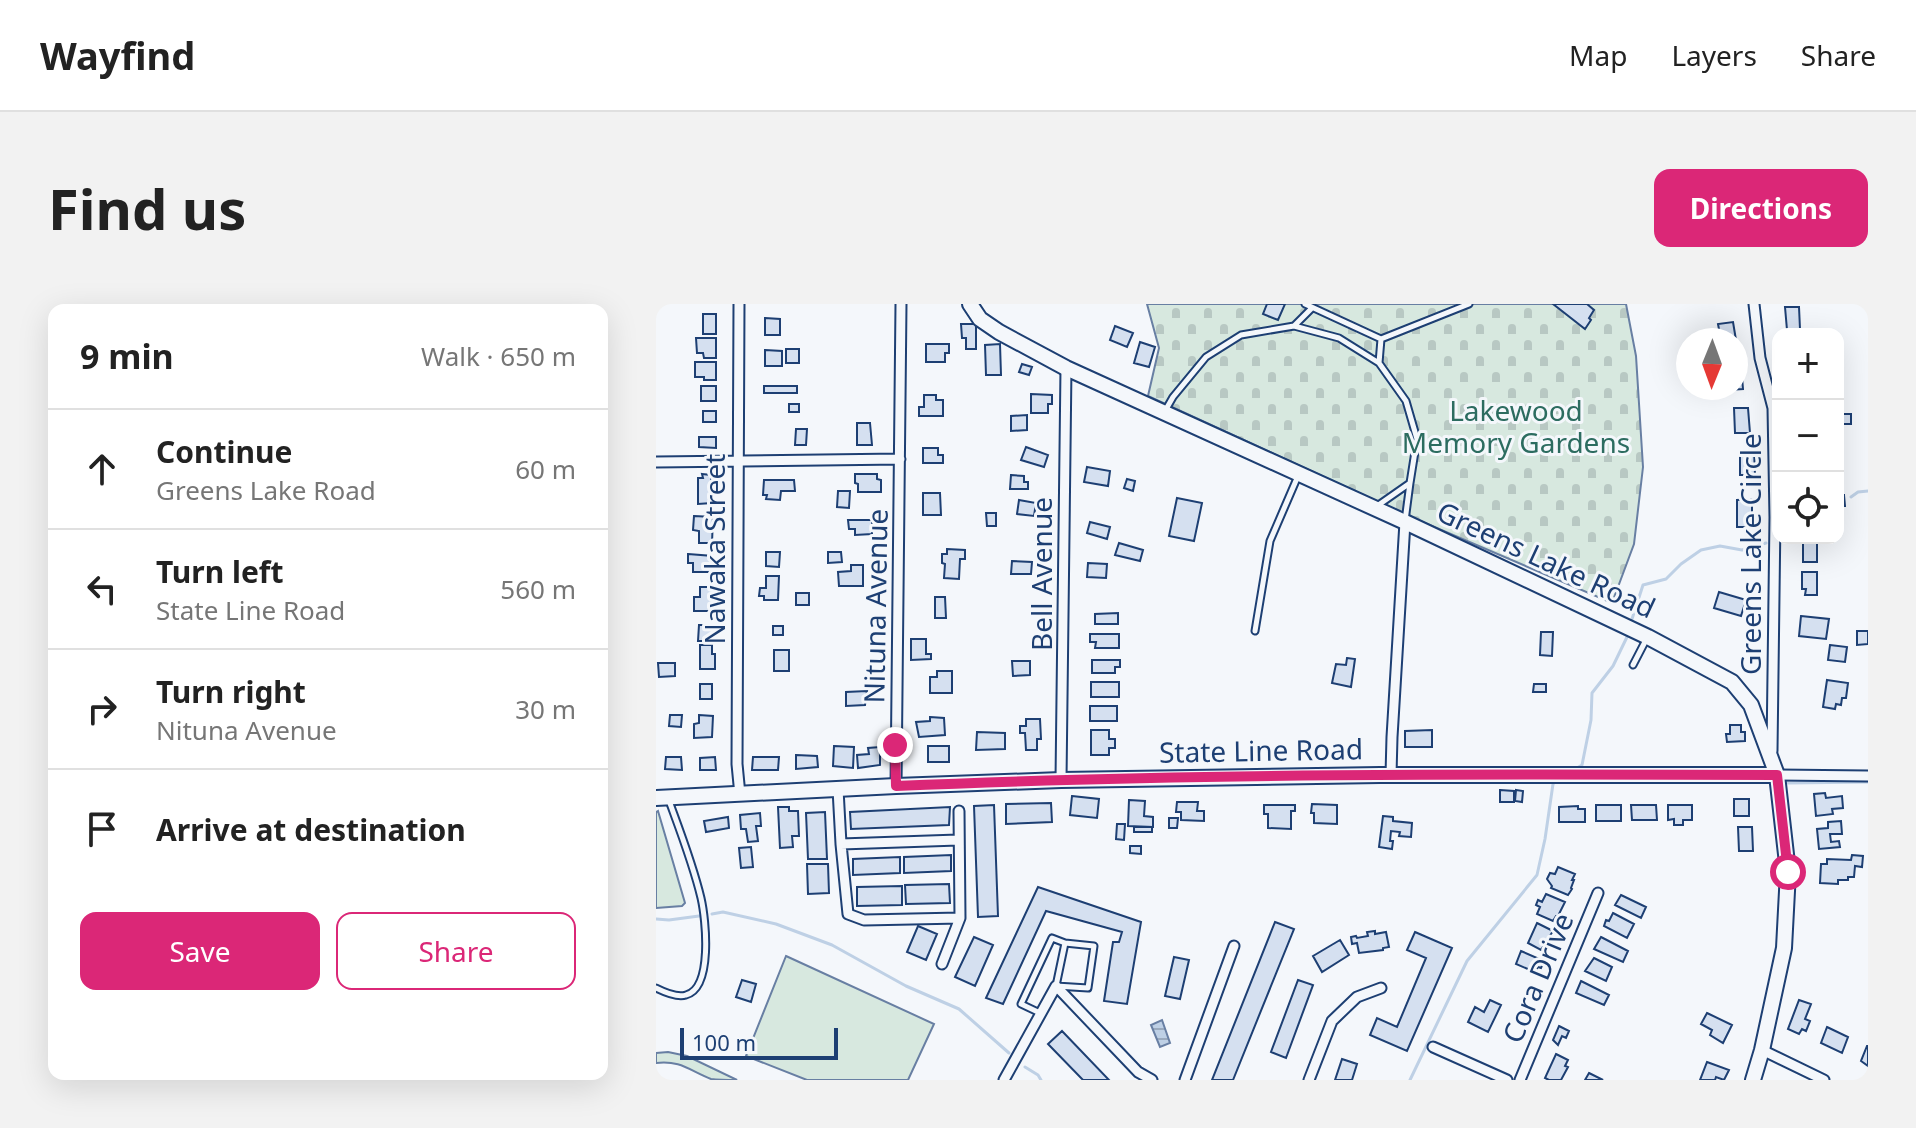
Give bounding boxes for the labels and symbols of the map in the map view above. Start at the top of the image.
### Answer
north arrow [1676,328,1748,400]
park label: Lakewood Memory Gardens [1402,391,1630,461]
street label: Greens Lake Circle [1731,433,1769,675]
street label: Nawaka Street [695,454,733,644]
street label: Greens Lake Road [1431,492,1662,626]
street label: Bell Avenue [1022,497,1060,651]
street label: Nituna Avenue [854,508,896,704]
route end [877,727,913,763]
street label: State Line Road [1159,729,1363,771]
route start [1770,854,1806,890]
street label: Cora Drive [1493,907,1582,1048]
scale bar [680,1024,838,1060]

